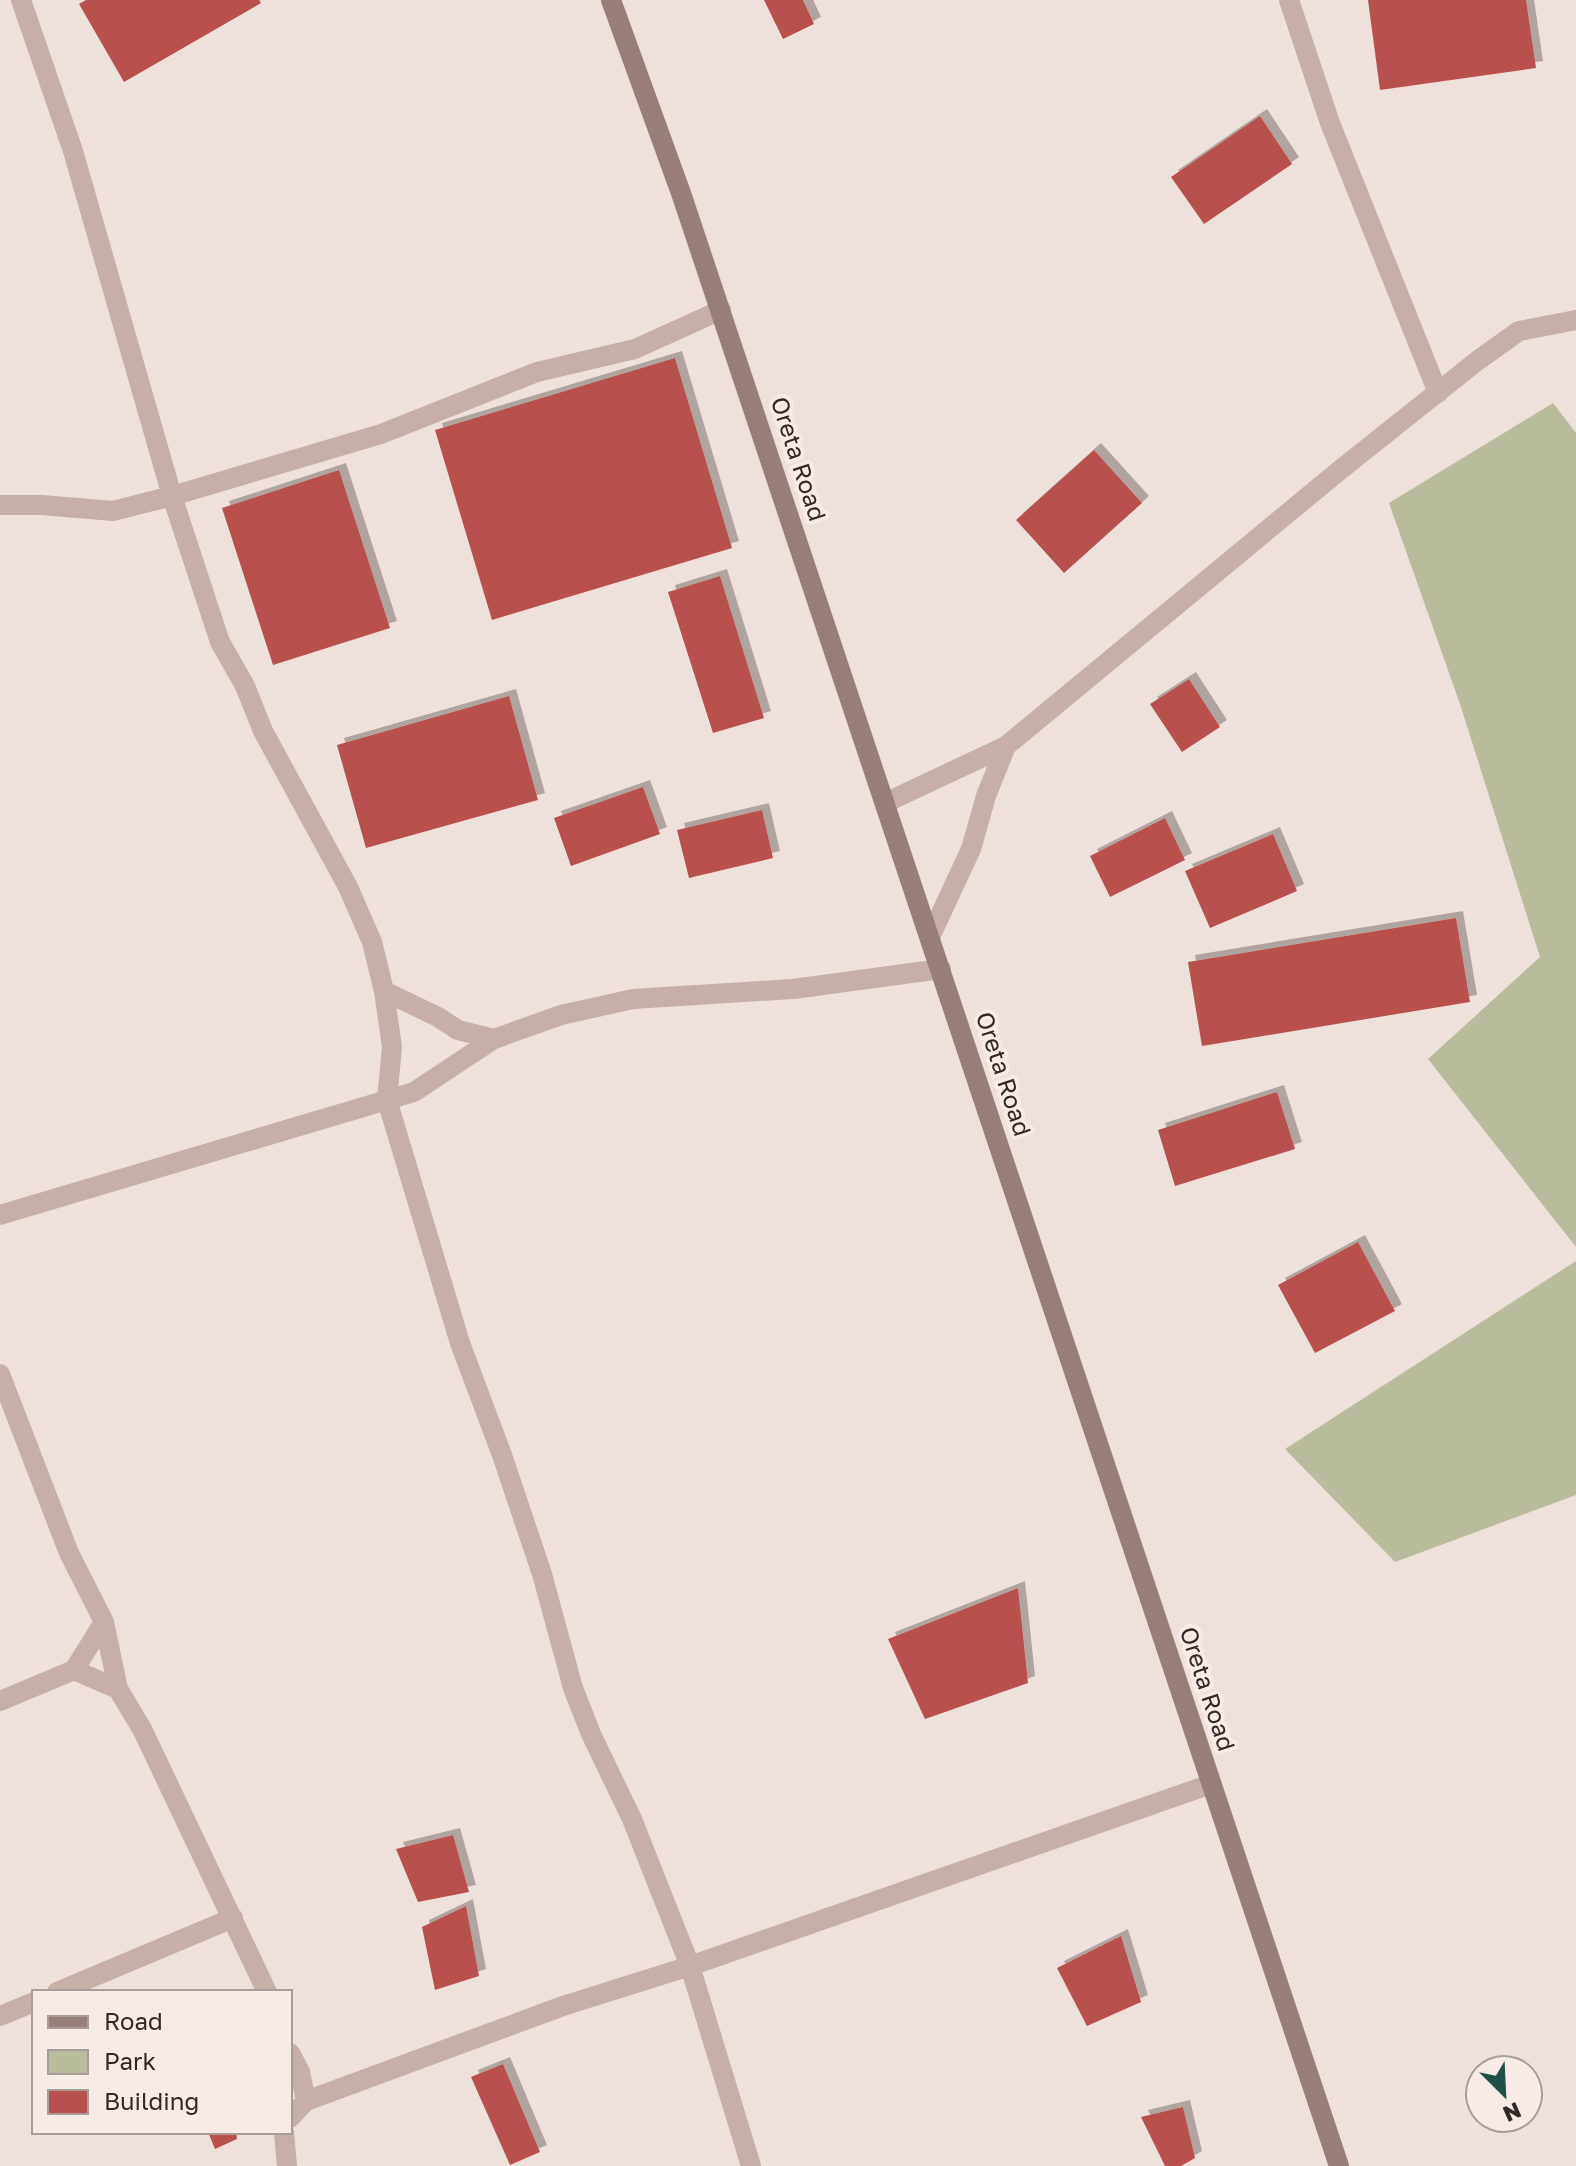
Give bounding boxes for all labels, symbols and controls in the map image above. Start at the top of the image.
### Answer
street label: Oreta Road [766,393,833,524]
street label: Oreta Road [971,1008,1038,1139]
street label: Oreta Road [1175,1623,1242,1754]
legend [32,1990,292,2134]
text: Road [104,2006,163,2035]
text: Park [104,2046,156,2075]
north arrow [1464,2054,1544,2134]
text: Building [104,2086,199,2115]
text: N [1499,2097,1525,2128]

